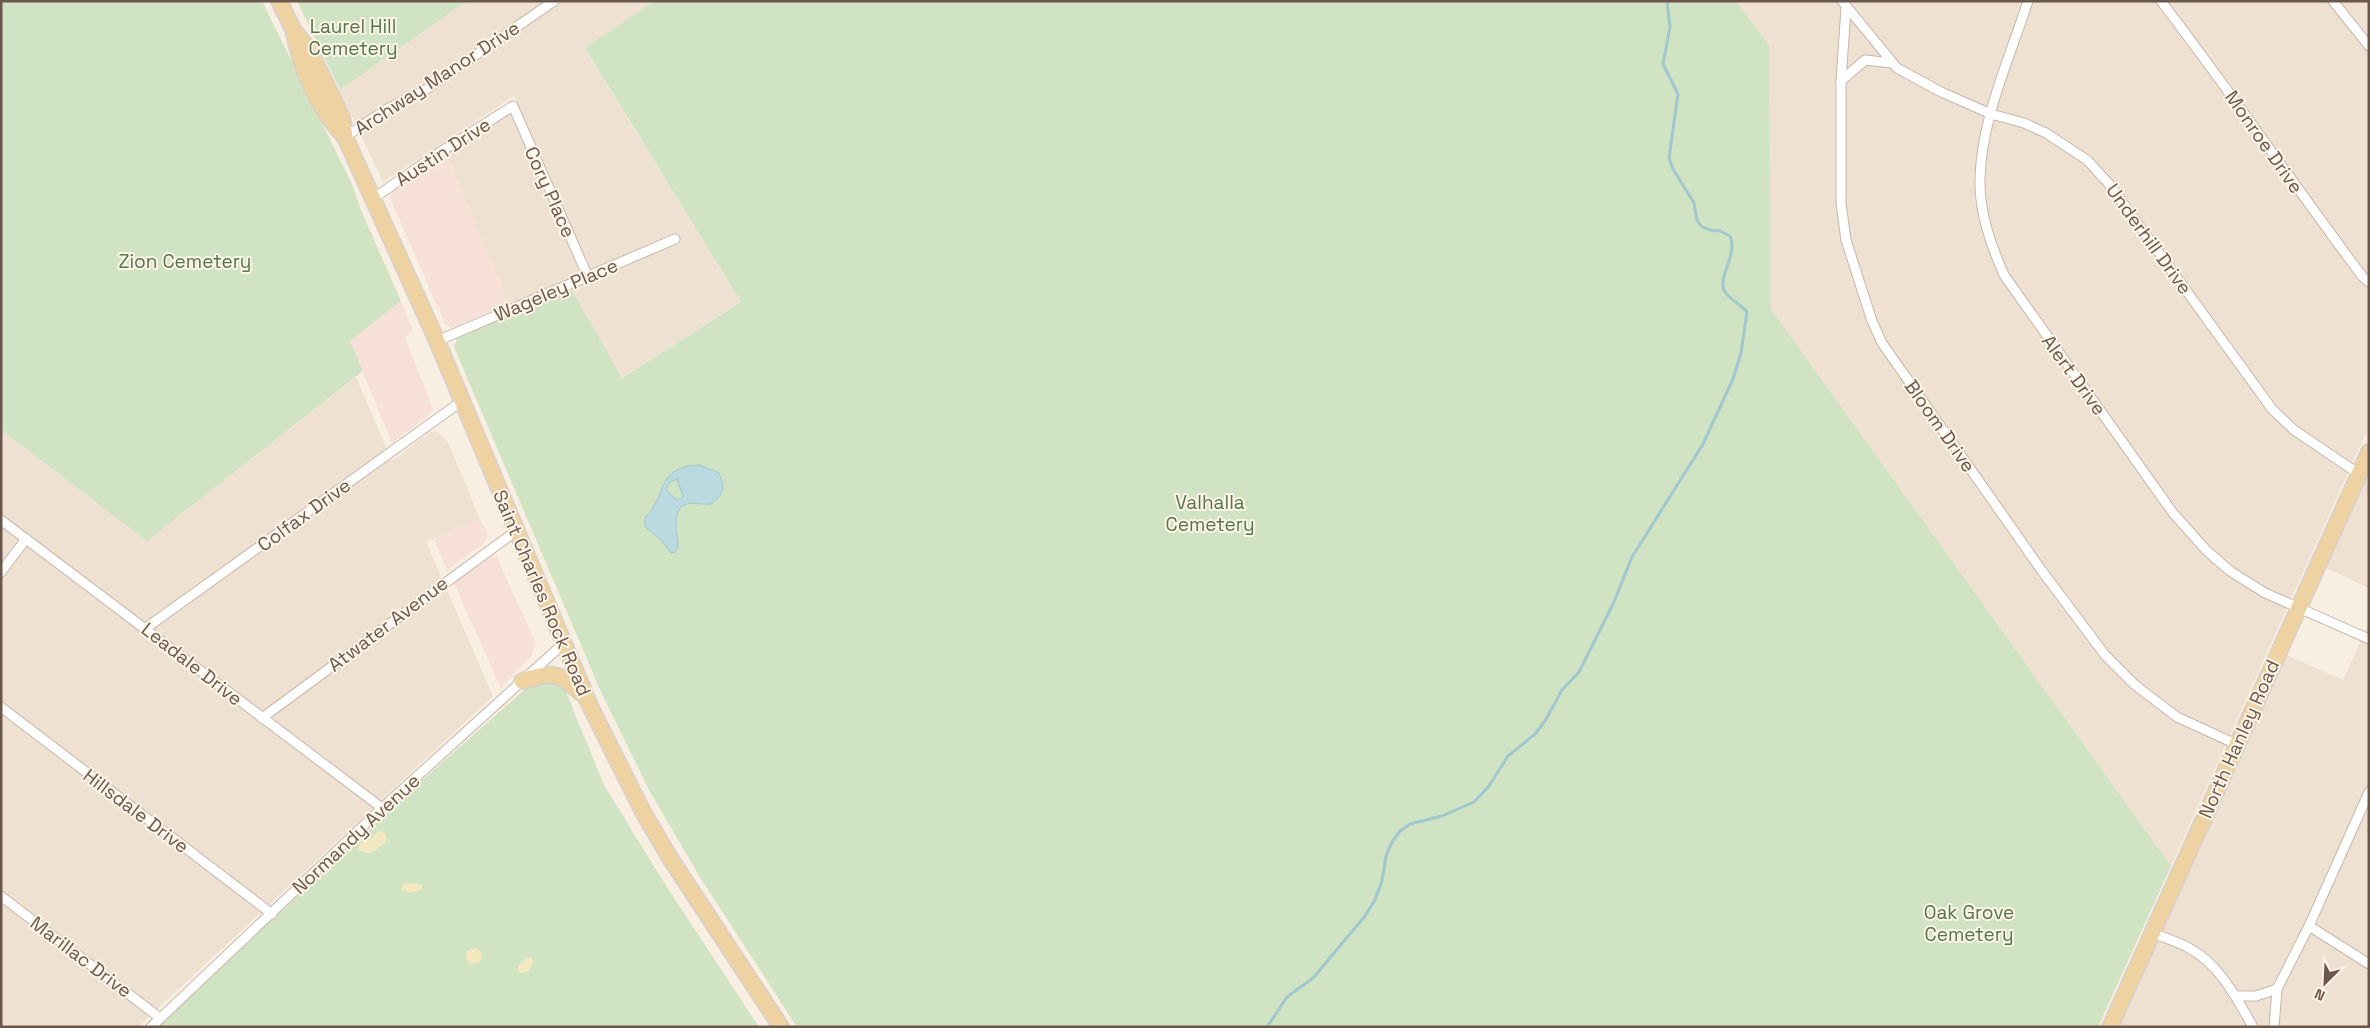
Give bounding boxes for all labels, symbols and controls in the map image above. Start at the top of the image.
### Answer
park label: Laurel Hill Cemetery [308,14,398,61]
street label: Archway Manor Drive [350,15,524,141]
street label: Monroe Drive [2219,86,2309,198]
street label: Austin Drive [391,112,495,192]
street label: Cory Place [519,143,581,241]
street label: Underhill Drive [2100,179,2198,299]
park label: Zion Cemetery [119,249,252,274]
street label: Wageley Place [490,253,622,327]
street label: Alert Drive [2036,330,2112,420]
street label: Bloom Drive [1899,375,1981,477]
street label: Colfax Drive [252,473,356,557]
street label: Saint Charles Rock Road [487,486,597,700]
park label: Valhalla Cemetery [1165,490,1255,537]
street label: Atwater Avenue [323,571,453,677]
street label: Leadale Drive [136,617,248,711]
street label: North Hanley Road [2193,656,2285,822]
street label: Hillsdale Drive [78,763,194,859]
street label: Normandy Avenue [287,768,425,900]
park label: Oak Grove Cemetery [1924,900,2014,947]
street label: Marillac Drive [25,911,137,1003]
north arrow [2300,958,2350,1008]
text: N [2312,985,2328,1005]

